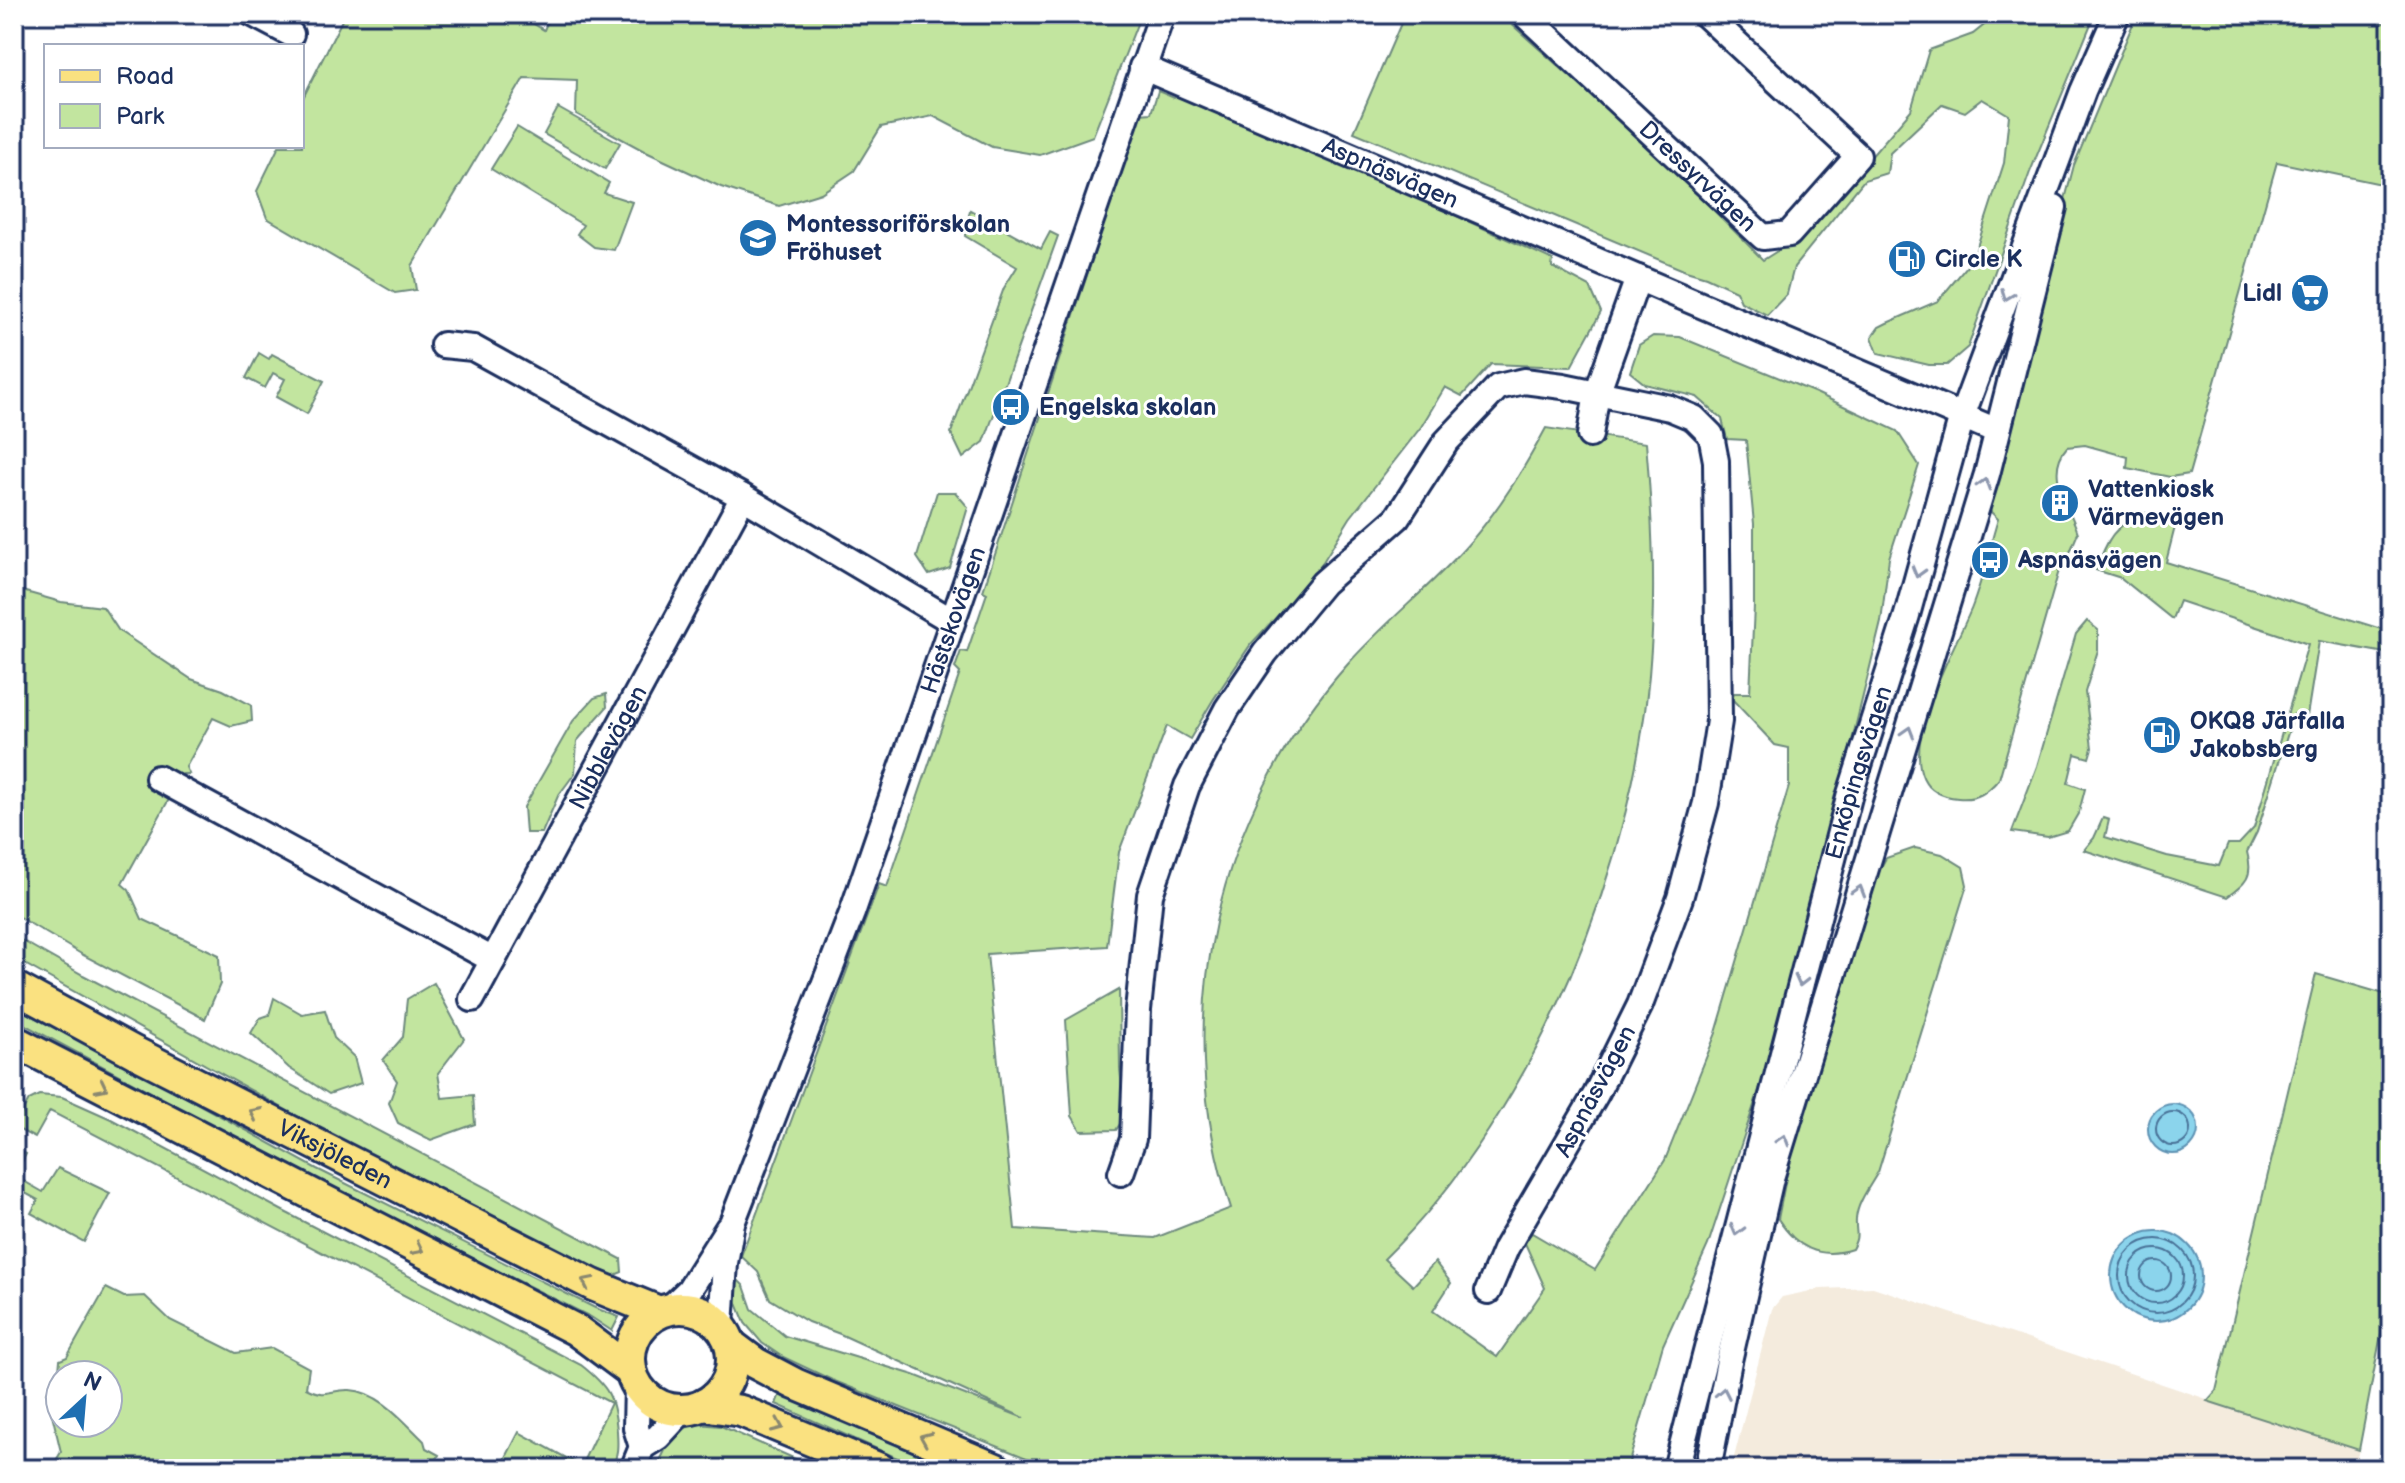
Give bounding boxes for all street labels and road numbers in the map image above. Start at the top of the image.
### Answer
street label: Dressyrvägen [1633,115,1762,238]
street label: Aspnäsvägen [1318,131,1463,215]
street label: Hästskovägen [915,543,992,698]
street label: Nibblevägen [563,681,654,815]
street label: Enköpingsvägen [1820,682,1898,862]
street label: Aspnäsvägen [1549,1020,1642,1162]
street label: Viksjöleden [273,1113,397,1196]

